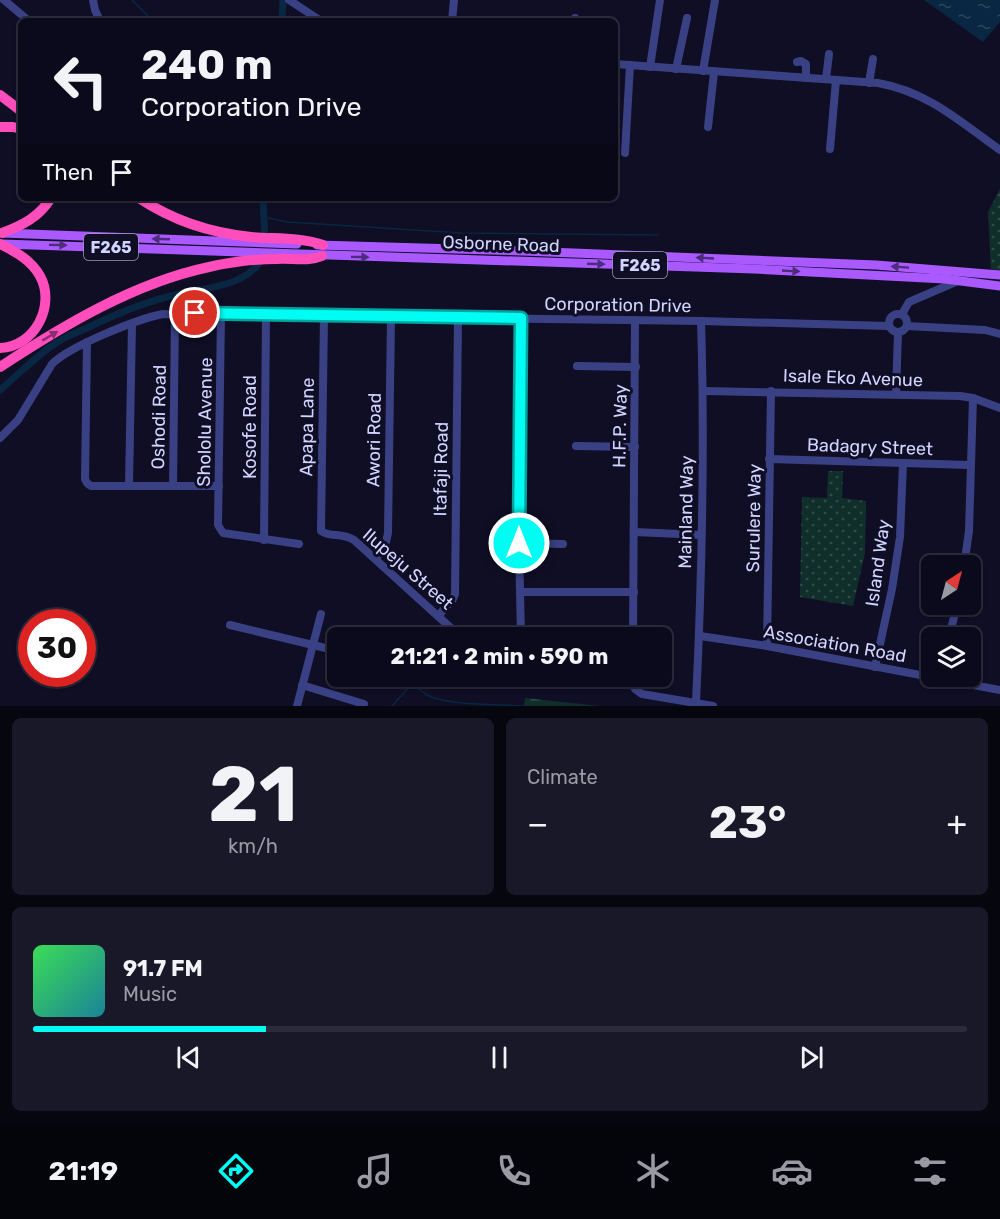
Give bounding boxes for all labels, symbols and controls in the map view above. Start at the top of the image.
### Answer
text: 240 m [141,40,273,90]
icon: left [42,42,120,120]
text: Corporation Drive [141,91,362,123]
icon: arrive [105,156,138,189]
text: Then [42,159,93,186]
street label: Osborne Road [442,231,560,257]
road number: F265 [84,234,138,260]
one-way arrow [152,234,171,244]
one-way arrow [49,240,68,250]
one-way arrow [350,252,369,261]
road number: F265 [613,252,667,278]
one-way arrow [696,254,715,263]
one-way arrow [587,259,606,268]
one-way arrow [890,262,909,272]
one-way arrow [782,267,801,276]
pin [169,287,220,338]
street label: Corporation Drive [544,293,692,317]
icon: arrive [178,296,211,329]
one-way arrow [42,331,59,341]
street label: Shololu Avenue [193,357,217,487]
street label: Oshodi Road [147,364,171,470]
street label: Isale Eko Avenue [783,365,923,391]
street label: Kosofe Road [239,375,261,479]
street label: Apapa Lane [295,377,319,477]
street label: H.F.P. Way [608,384,632,468]
street label: Awori Road [362,393,386,487]
street label: Itafaji Road [429,421,453,517]
street label: Badagry Street [807,434,933,460]
street label: Mainland Way [674,455,698,569]
street label: Surulere Way [742,463,766,573]
position arrow [487,511,551,575]
street label: Island Way [861,518,895,608]
street label: Ilupeju Street [358,524,458,614]
north arrow [921,555,981,615]
map controls [921,555,981,687]
speed limit sign: 30 [18,609,96,687]
street label: Association Road [762,621,908,667]
button: layers [921,627,981,687]
text: 21:21 · 2 min · 590 m [391,643,608,670]
text: 21 [208,748,298,841]
text: Climate [527,765,598,789]
text: 23° [709,796,786,849]
text: − [527,804,548,843]
text: + [946,804,967,843]
text: km/h [228,834,278,858]
text: 91.7 FM [123,955,203,982]
text: Music [123,982,177,1006]
icon: previous [172,1041,205,1074]
icon: pause [483,1041,516,1074]
icon: next [795,1041,828,1074]
icon: directions [215,1150,257,1192]
icon: music [354,1150,396,1192]
icon: phone [493,1150,535,1192]
icon: climate [632,1150,674,1192]
icon: car [771,1150,813,1192]
icon: filters [909,1150,951,1192]
text: 21:19 [48,1155,118,1187]

